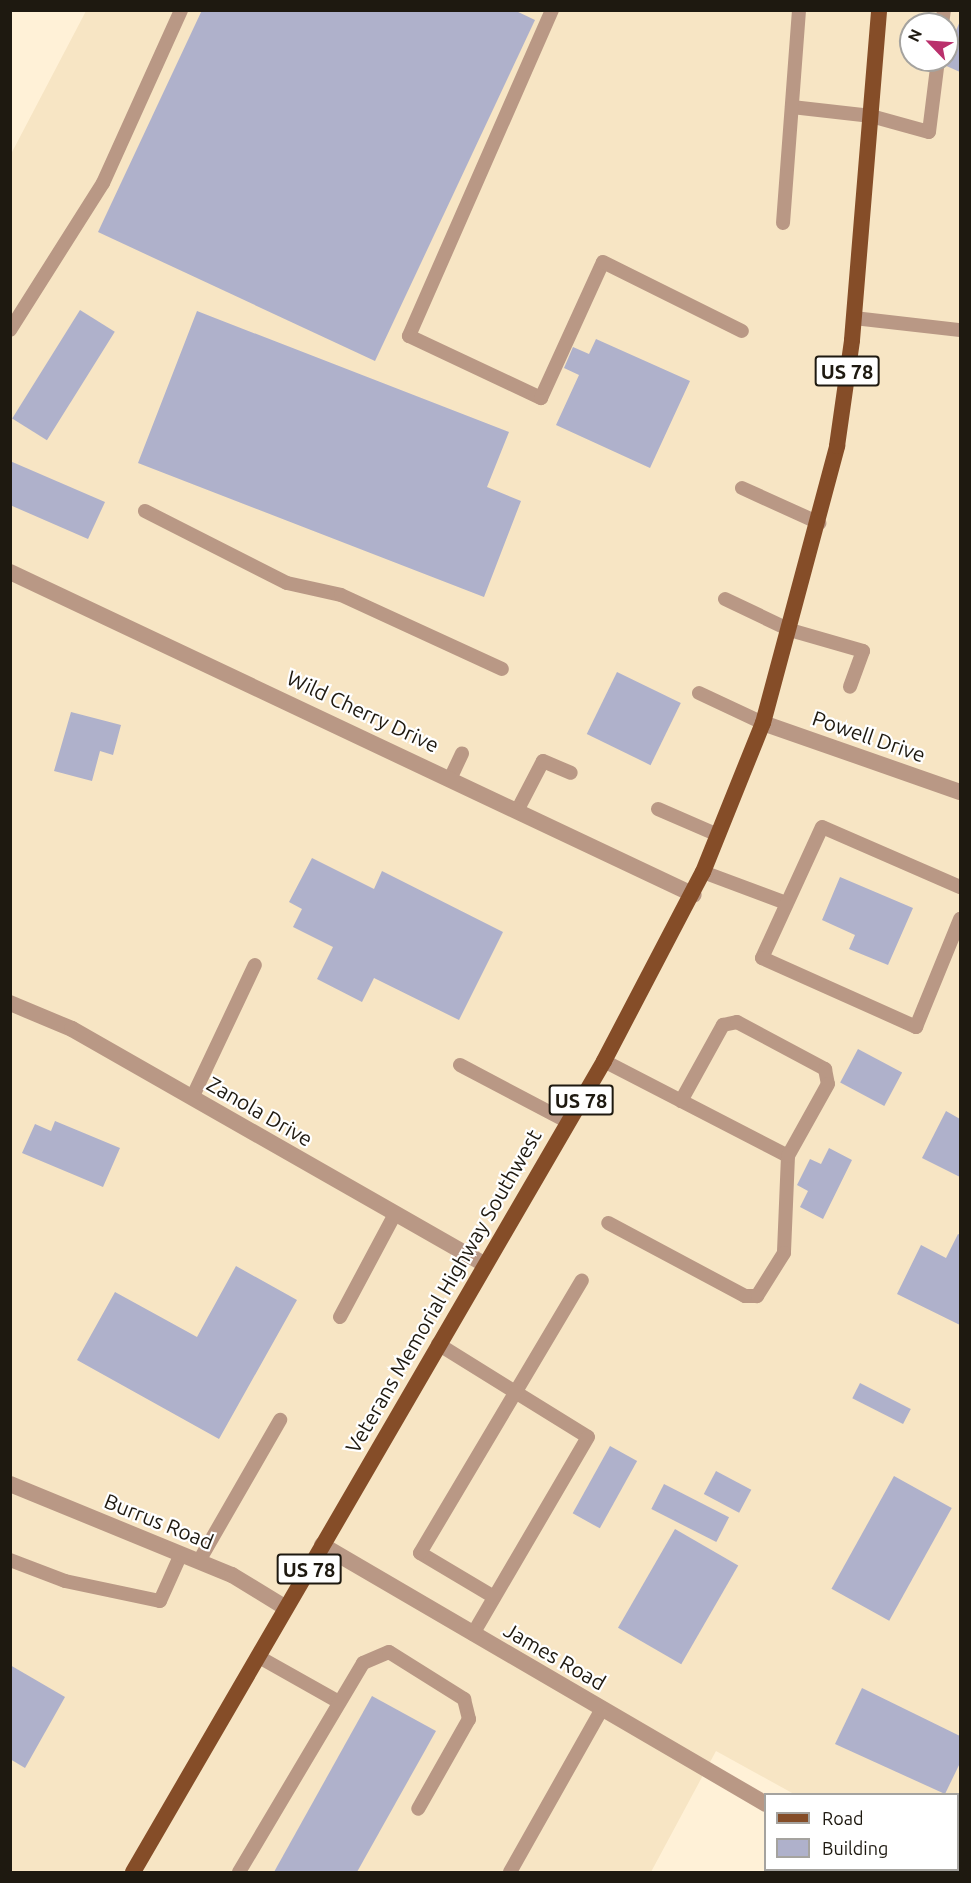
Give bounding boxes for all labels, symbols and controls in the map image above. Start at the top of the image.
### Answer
north arrow [899,12,959,72]
text: N [904,26,925,44]
road number: US 78 [814,354,880,388]
street label: Wild Cherry Drive [283,665,443,757]
street label: Powell Drive [809,705,929,767]
street label: Zanola Drive [203,1071,317,1151]
road number: US 78 [548,1083,614,1117]
street label: Veterans Memorial Highway Southwest [340,1125,546,1457]
street label: Burrus Road [101,1488,217,1554]
road number: US 78 [276,1552,342,1586]
street label: James Road [500,1617,610,1695]
legend [764,1793,959,1871]
text: Road [822,1808,864,1828]
text: Building [822,1838,888,1858]

